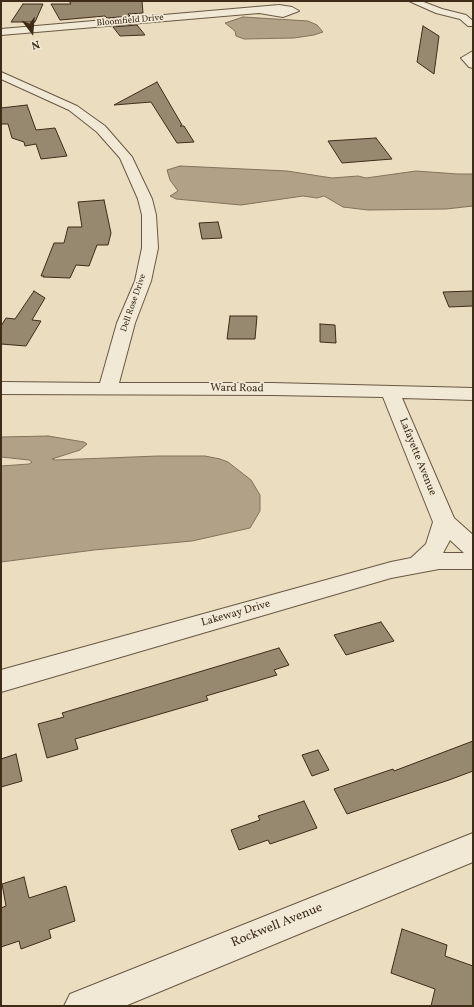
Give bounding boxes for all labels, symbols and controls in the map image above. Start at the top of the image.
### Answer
north arrow [12,12,52,52]
street label: Bloomfield Drive [96,13,164,29]
text: N [30,36,41,52]
street label: Dell Rose Drive [119,273,149,333]
street label: Ward Road [210,382,264,396]
street label: Lafayette Avenue [395,416,439,498]
street label: Lakeway Drive [200,598,272,630]
street label: Rockwell Avenue [229,901,325,951]

